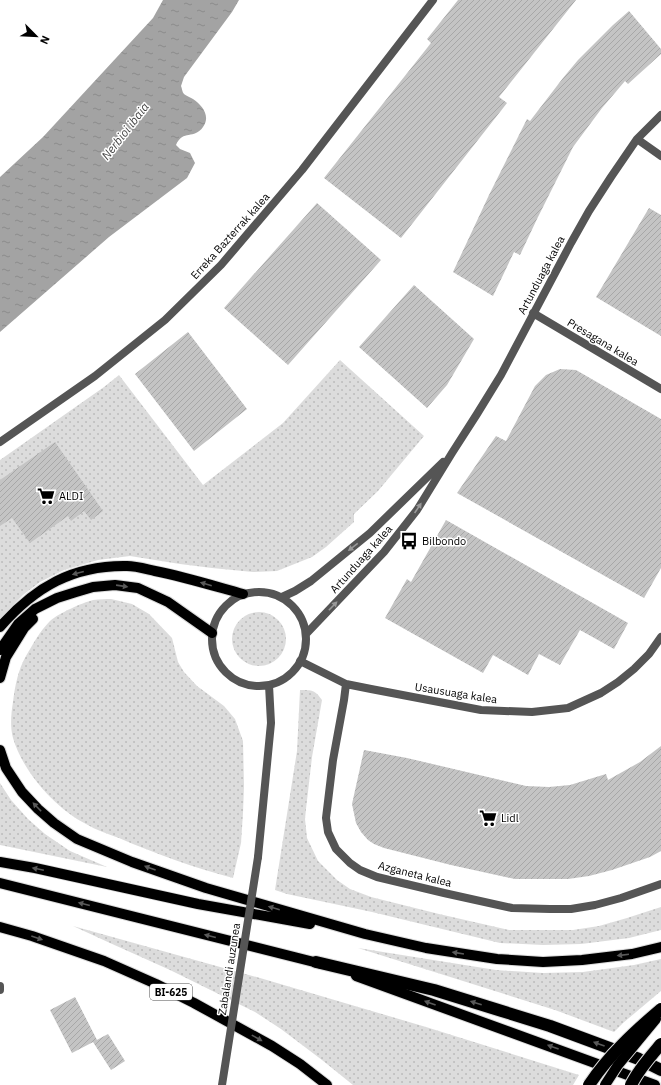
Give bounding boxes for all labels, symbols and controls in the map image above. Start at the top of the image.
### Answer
north arrow [16,16,56,56]
text: N [37,34,53,47]
water label: Nerbioi ibaia [98,99,152,163]
street label: Erreka Bazterrak kalea [187,190,273,282]
street label: Artunduaga kalea [514,233,568,317]
street label: Presagana kalea [565,315,641,369]
supermarket icon: ALDI [36,486,56,506]
place label: ALDI [59,489,83,503]
one-way arrow [414,503,422,514]
street label: Artunduaga kalea [327,522,395,596]
bus stop icon: Bilbondo [399,531,419,551]
place label: Bilbondo [422,534,466,548]
one-way arrow [347,543,358,552]
one-way arrow [72,570,84,576]
one-way arrow [199,580,212,586]
one-way arrow [116,583,128,589]
one-way arrow [328,601,338,611]
street label: Usausuaga kalea [414,680,498,706]
one-way arrow [32,802,42,812]
supermarket icon: Lidl [478,808,498,828]
place label: Lidl [501,811,519,825]
street label: Azganeta kalea [377,858,453,890]
one-way arrow [32,865,44,871]
one-way arrow [144,865,156,871]
one-way arrow [78,901,90,907]
one-way arrow [268,905,280,911]
street label: Zabalandi auzunea [215,922,243,1016]
one-way arrow [204,932,217,938]
one-way arrow [32,935,44,941]
one-way arrow [452,950,464,956]
one-way arrow [617,952,629,958]
road number: BI-625 [150,984,192,1000]
one-way arrow [424,1000,436,1006]
one-way arrow [469,1000,481,1006]
one-way arrow [252,1034,263,1041]
one-way arrow [592,1041,604,1047]
one-way arrow [546,1044,558,1050]

